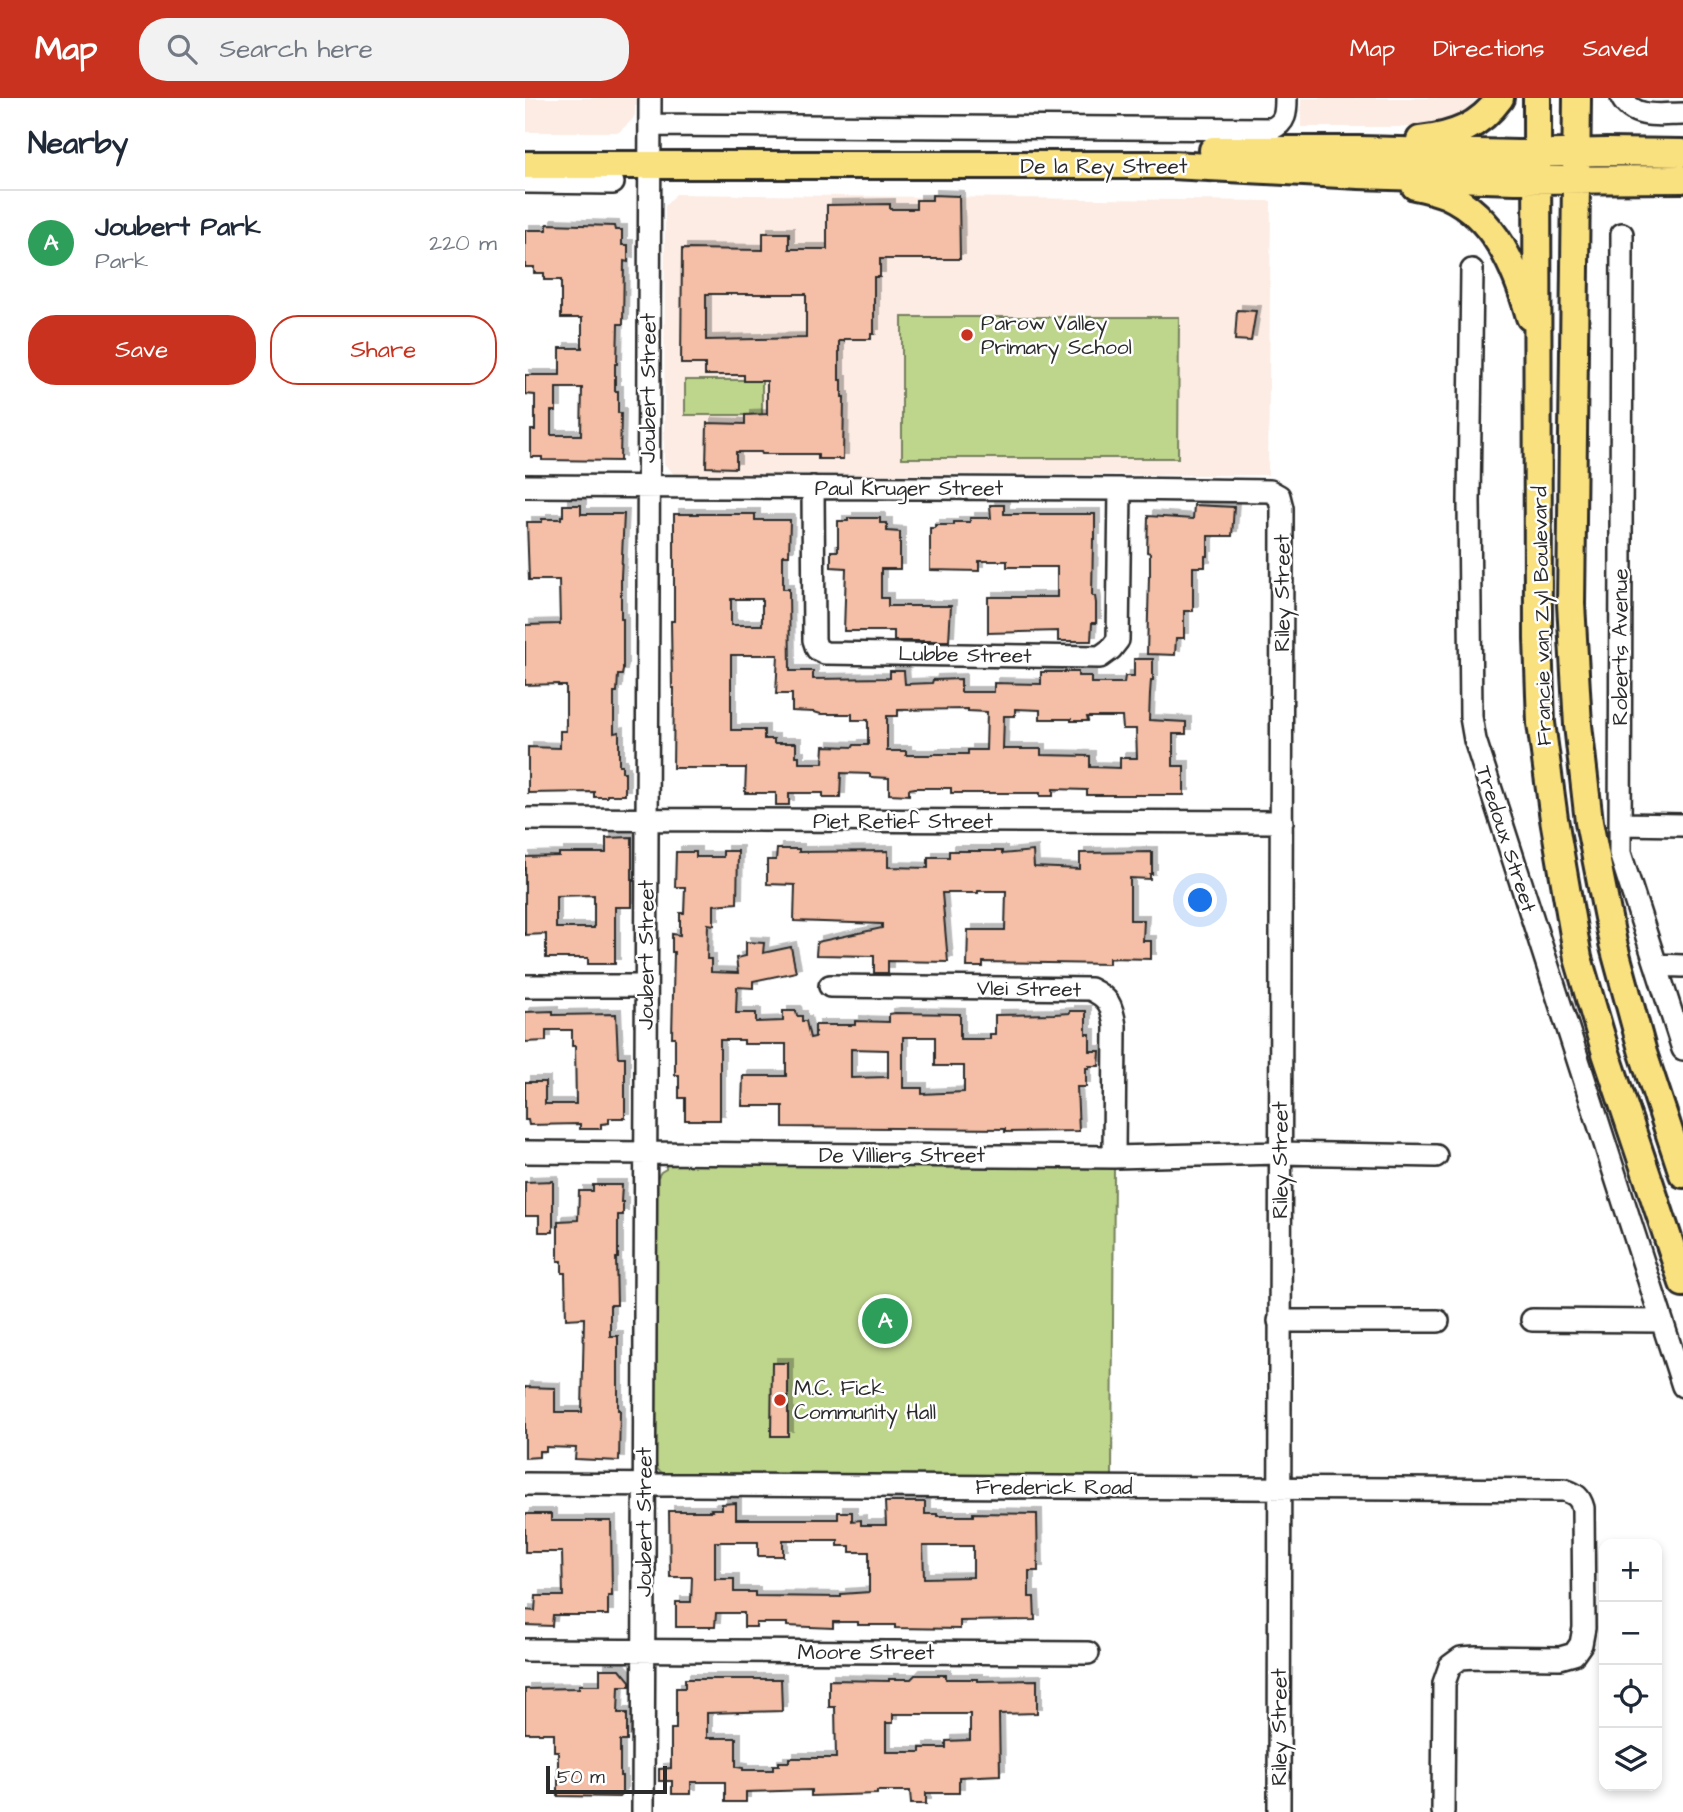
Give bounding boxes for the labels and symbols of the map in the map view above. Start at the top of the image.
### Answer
street label: De la Rey Street [1021,152,1188,183]
place label: Parow Valley Primary School [981,309,1132,364]
street label: Joubert Street [634,312,663,463]
marker: Parow Valley Primary School [959,327,975,343]
street label: Paul Kruger Street [815,474,1004,505]
street label: Francie van Zyl Boulevard [1525,486,1561,746]
street label: Riley Street [1268,534,1299,652]
street label: Roberts Avenue [1606,568,1635,726]
street label: Lubbe Street [898,639,1032,671]
street label: Tredoux Street [1469,762,1543,916]
street label: Piet Retief Street [813,807,993,836]
street label: Joubert Street [632,879,661,1030]
your location [1183,883,1217,917]
street label: Vlei Street [977,974,1082,1004]
street label: Riley Street [1266,1101,1297,1219]
street label: De Villiers Street [819,1141,986,1170]
pin: A [862,1295,908,1347]
place label: M.C. Fick Community Hall [794,1374,936,1429]
marker: M.C. Fick Community Hall [772,1392,788,1408]
street label: Joubert Street [630,1446,659,1597]
street label: Frederick Road [975,1473,1133,1502]
street label: Moore Street [797,1638,935,1667]
street label: Riley Street [1265,1668,1296,1786]
scale bar [546,1763,667,1795]

